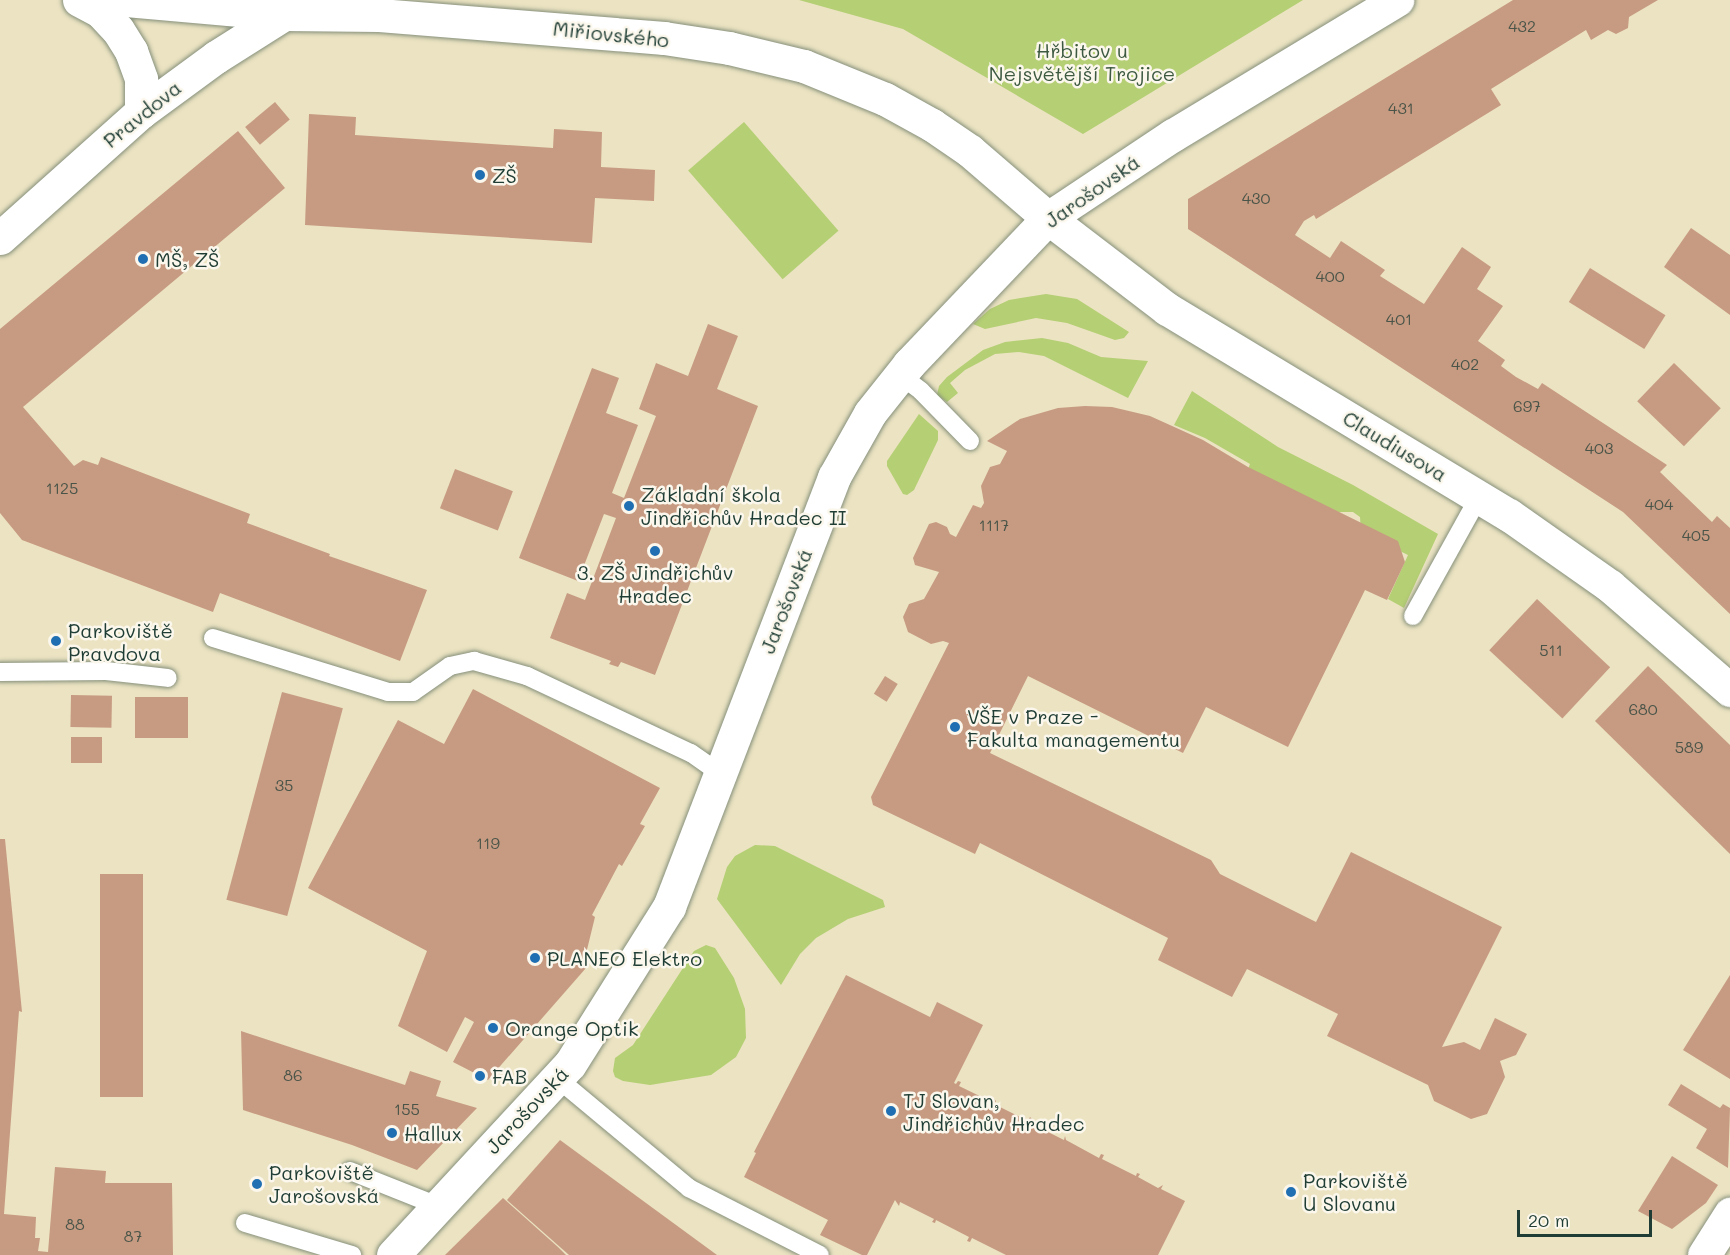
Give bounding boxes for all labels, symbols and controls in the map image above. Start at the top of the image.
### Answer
street label: Miřiovského [552,16,670,52]
house number: 432 [1508,16,1536,36]
park label: Hřbitov u Nejsvětější Trojice [989,39,1175,86]
street label: Pravdova [98,75,186,153]
house number: 431 [1388,98,1414,118]
street label: Jarošovská [1040,150,1144,232]
place label: ZŠ [492,163,517,187]
marker: ZŠ [473,168,487,182]
house number: 430 [1242,188,1270,208]
place label: MŠ, ZŠ [155,247,219,271]
marker: MŠ, ZŠ [136,252,150,266]
house number: 400 [1315,266,1345,286]
house number: 401 [1386,309,1412,329]
house number: 402 [1451,354,1479,374]
house number: 697 [1513,396,1541,416]
street label: Claudiusova [1339,406,1451,486]
house number: 403 [1585,438,1613,458]
house number: 1125 [46,478,78,498]
place label: Základní škola Jindřichův Hradec II [641,482,846,529]
house number: 404 [1645,494,1673,514]
marker: Základní škola Jindřichův Hradec II [622,499,636,513]
house number: 1117 [979,515,1009,535]
house number: 405 [1682,525,1710,545]
marker: 3. ZŠ Jindřichův Hradec [648,544,662,558]
street label: Jarošovská [755,545,817,657]
place label: 3. ZŠ Jindřichův Hradec [577,560,733,607]
place label: Parkoviště Pravdova [68,618,173,665]
marker: Parkoviště Pravdova [49,634,63,648]
house number: 511 [1539,640,1563,660]
house number: 680 [1628,699,1658,719]
place label: VŠE v Praze - Fakulta managementu [967,704,1180,751]
marker: VŠE v Praze - Fakulta managementu [948,720,962,734]
house number: 589 [1675,737,1703,757]
house number: 35 [275,775,293,795]
house number: 119 [476,833,500,853]
place label: PLANEO Elektro [547,946,702,970]
marker: PLANEO Elektro [528,951,542,965]
place label: Orange Optik [505,1016,639,1040]
marker: Orange Optik [486,1021,500,1035]
street label: Jarošovská [481,1061,573,1159]
place label: FAB [492,1064,527,1088]
house number: 86 [283,1065,303,1085]
marker: FAB [473,1069,487,1083]
place label: TJ Slovan, Jindřichův Hradec [903,1088,1085,1135]
house number: 155 [394,1099,420,1119]
marker: TJ Slovan, Jindřichův Hradec [884,1104,898,1118]
place label: Hallux [404,1121,462,1145]
marker: Hallux [385,1126,399,1140]
place label: Parkoviště Jarošovská [269,1160,379,1207]
place label: Parkoviště U Slovanu [1303,1168,1408,1215]
marker: Parkoviště Jarošovská [250,1177,264,1191]
marker: Parkoviště U Slovanu [1284,1185,1298,1199]
scale bar [1520,1198,1655,1236]
text: 20 m [1528,1208,1569,1232]
house number: 88 [65,1214,85,1234]
house number: 87 [124,1226,142,1246]

